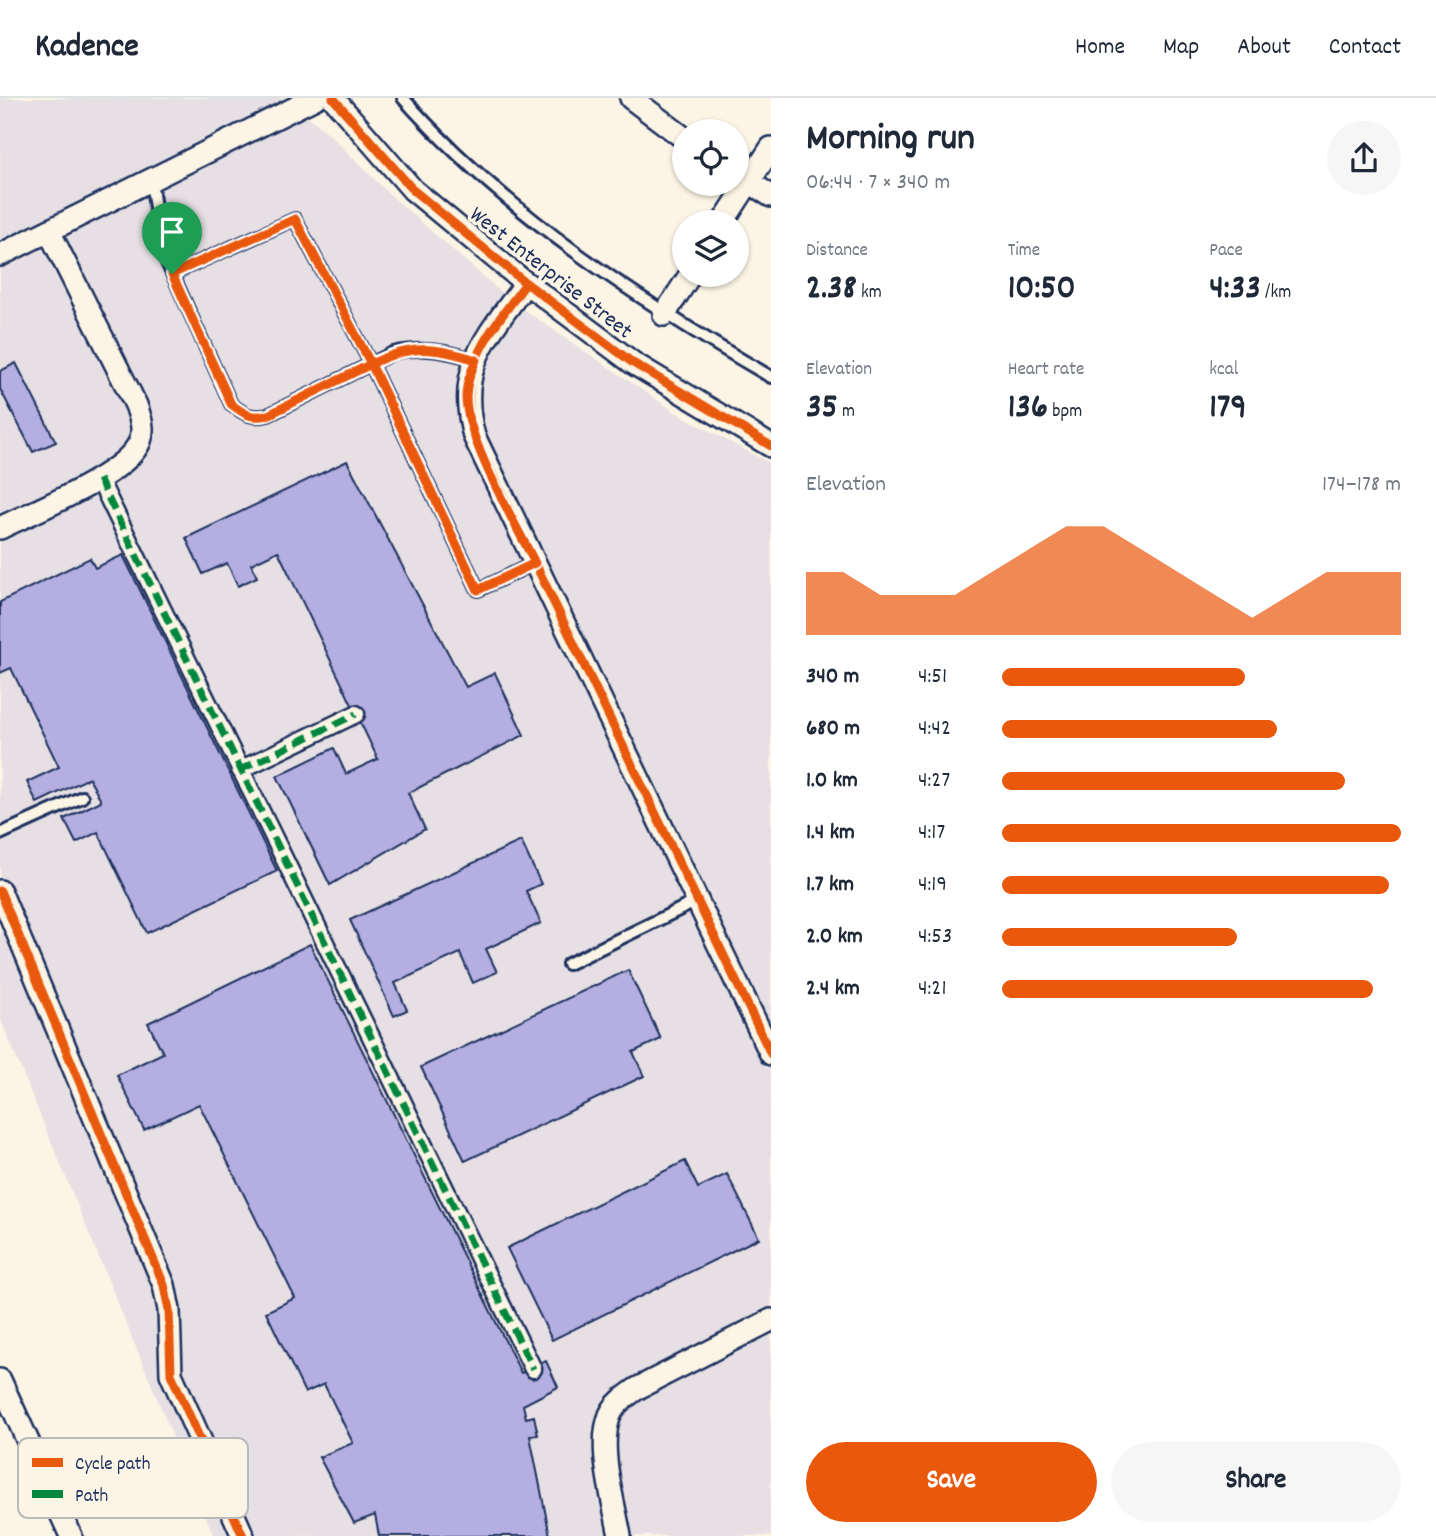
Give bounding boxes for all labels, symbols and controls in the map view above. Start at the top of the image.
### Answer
text: Kadence [35,25,139,72]
text: Home [1075,31,1125,65]
text: Map [1163,31,1199,65]
text: About [1237,31,1291,65]
text: Contact [1329,31,1401,65]
text: Morning run [806,113,975,168]
map controls [672,119,749,287]
button: locate [672,119,749,196]
button: share [1327,121,1401,195]
text: 06:44 · 7 × 340 m [806,167,950,200]
street label: West Enterprise Street [461,200,639,348]
pin [142,202,202,274]
button: layers [672,210,749,287]
icon: arrive [153,213,191,251]
text: Distance [806,238,868,265]
text: Time [1008,238,1040,265]
text: Pace [1209,238,1243,265]
text: 2.38 [806,265,857,315]
text: 10:50 [1008,265,1076,315]
text: 4:33 [1209,265,1261,315]
text: km [857,280,882,307]
text: /km [1261,280,1291,307]
text: Elevation [806,357,872,384]
text: Heart rate [1008,357,1084,384]
text: kcal [1209,357,1238,384]
text: 35 [806,384,838,434]
text: 136 [1008,384,1048,434]
text: 179 [1209,384,1246,434]
text: m [838,399,855,426]
text: bpm [1048,399,1082,426]
text: Elevation [806,469,886,502]
text: 174–178 m [1322,469,1401,502]
text: 340 m [806,661,859,694]
text: 4:51 [918,661,947,694]
text: 680 m [806,713,860,746]
text: 4:42 [918,713,951,746]
text: 1.0 km [806,765,858,798]
text: 4:27 [918,765,950,798]
text: 1.4 km [806,817,855,850]
text: 4:17 [918,817,945,850]
text: 1.7 km [806,869,854,902]
text: 4:19 [918,869,947,902]
text: 2.0 km [806,921,863,954]
text: 4:53 [918,921,952,954]
text: 2.4 km [806,973,860,1006]
text: 4:21 [918,973,946,1006]
legend [18,1438,248,1518]
button: Save [806,1442,1097,1522]
button: Share [1111,1442,1401,1522]
text: Cycle path [75,1452,150,1479]
text: Path [75,1484,108,1511]

